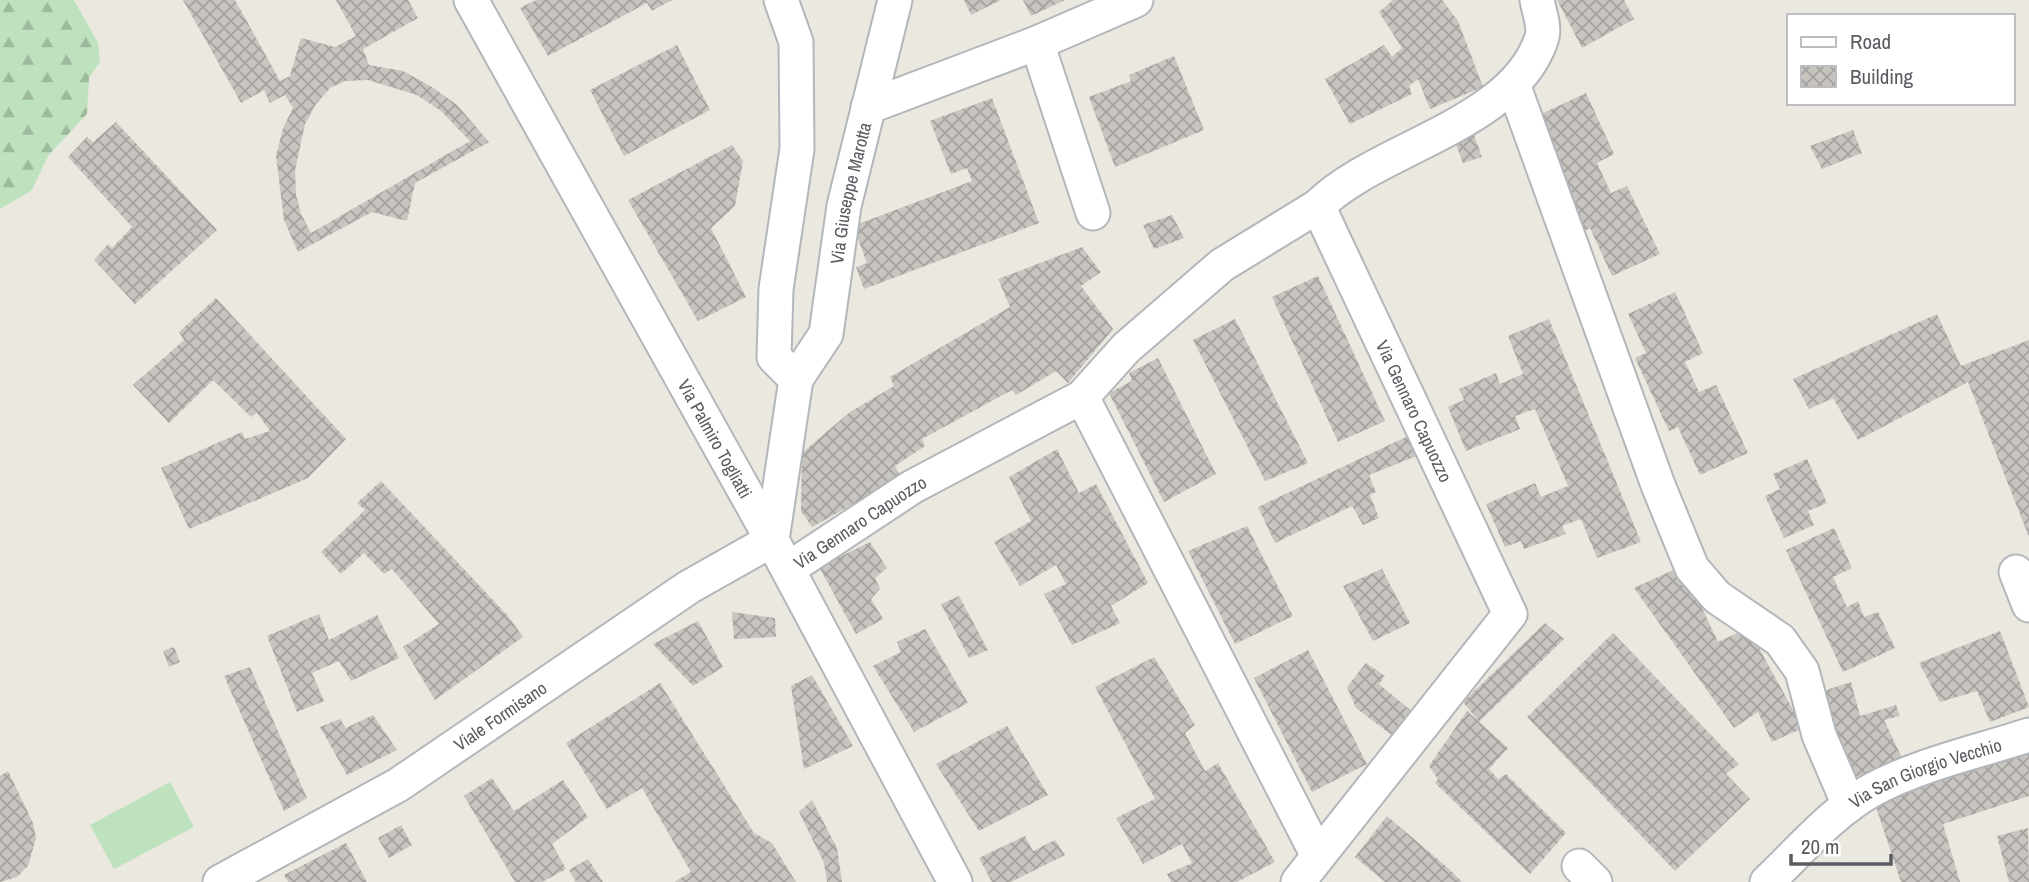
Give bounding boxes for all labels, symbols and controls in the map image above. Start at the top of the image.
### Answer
legend [1787,14,2015,105]
text: Road [1850,27,1891,56]
text: Building [1850,62,1914,91]
street label: Via Giuseppe Marotta [824,119,877,265]
street label: Via Gennaro Capuozzo [1370,336,1459,486]
street label: Via Palmiro Togliatti [672,374,759,502]
street label: Via Gennaro Capuozzo [789,469,931,575]
street label: Viale Formisano [448,675,551,756]
street label: Via San Giorgio Vecchio [1844,732,2004,814]
scale bar [1791,822,1891,866]
text: 20 m [1801,832,1839,861]

